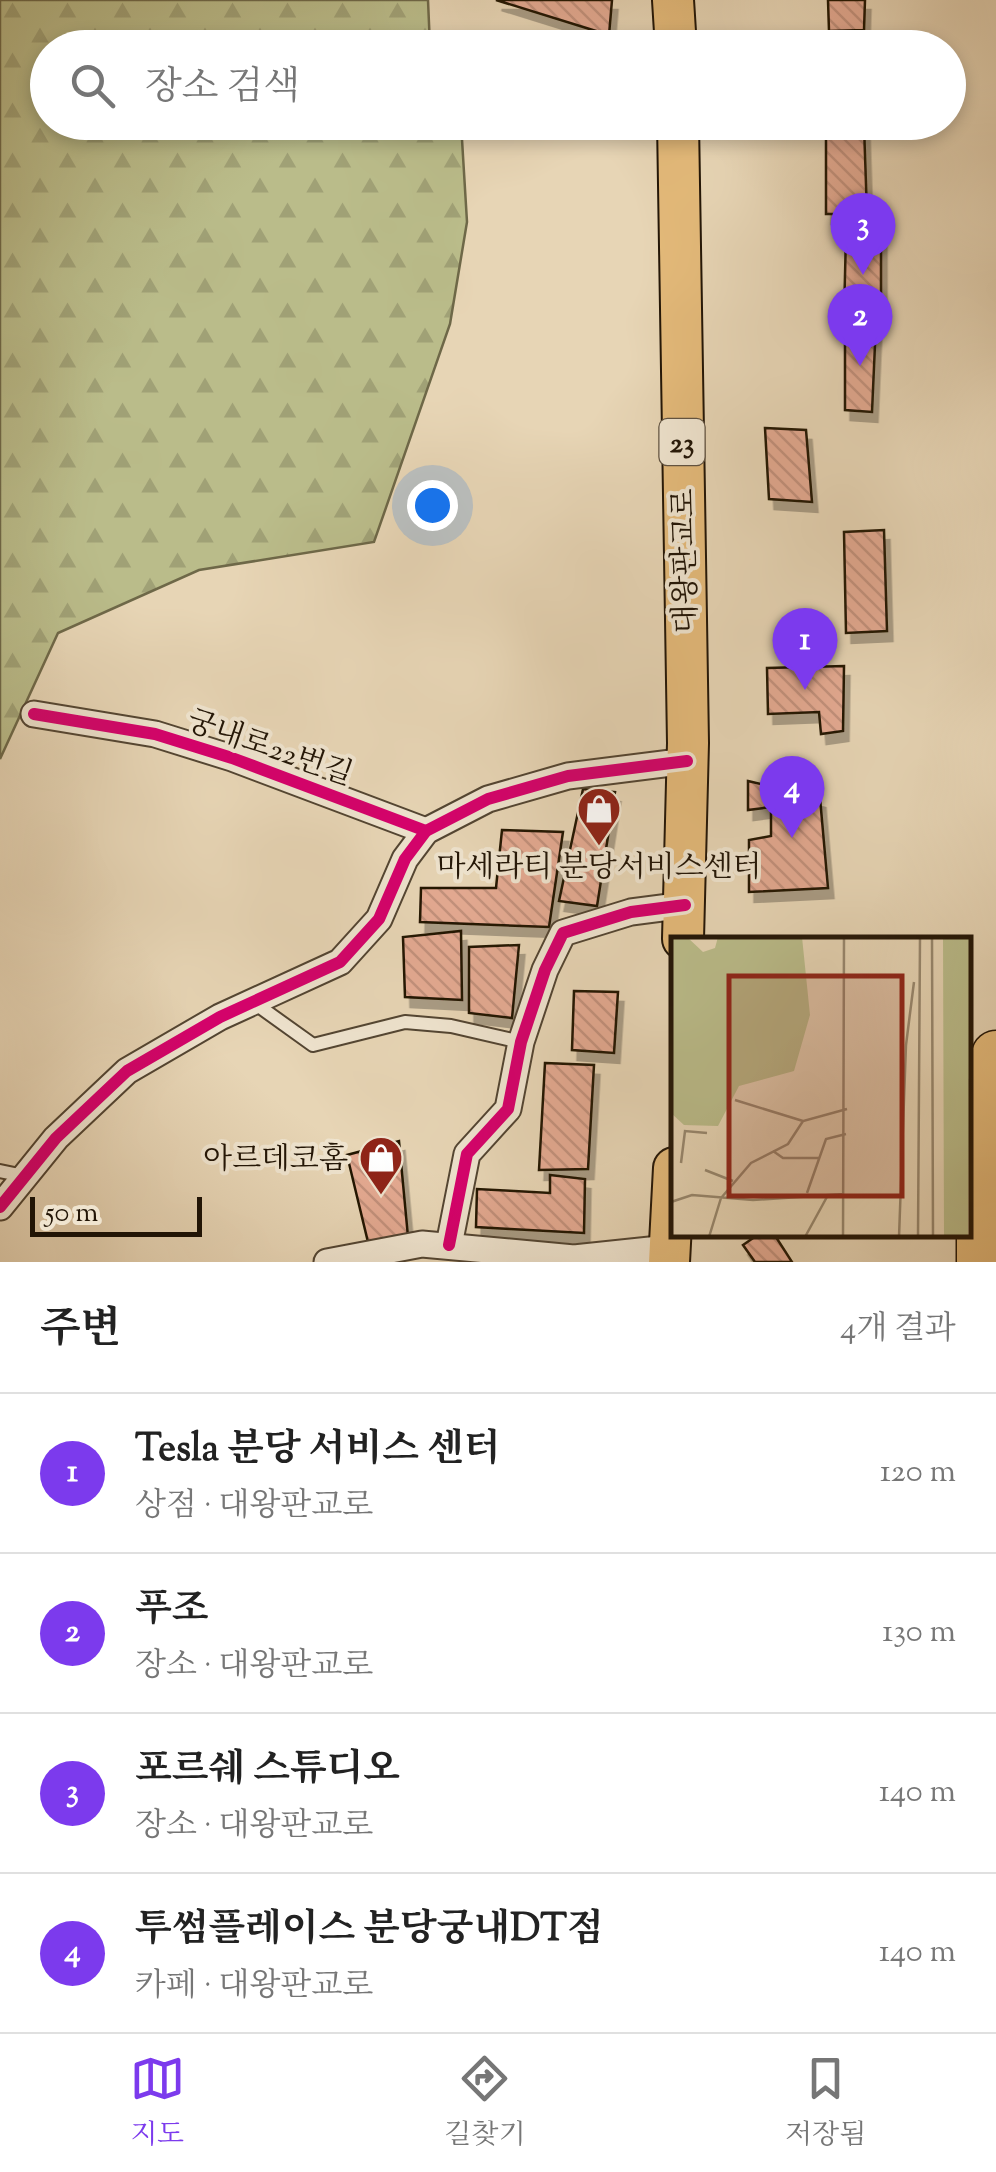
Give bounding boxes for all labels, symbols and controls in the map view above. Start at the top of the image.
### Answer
search box [30,30,966,140]
icon: search [65,58,120,113]
text: 장소 검색 [145,62,300,116]
pin: 3 [830,192,896,275]
pin: 2 [828,284,892,366]
road number: 23 [660,419,704,465]
your location [407,480,458,531]
street label: 대왕판교로 [664,488,709,634]
pin: 1 [772,608,838,690]
street label: 궁내로22번길 [180,701,358,798]
pin: 4 [760,756,824,838]
shop icon: 마세라티 분당서비스센터 [576,786,622,847]
place label: 마세라티 분당서비스센터 [436,847,762,890]
inset map [671,937,971,1237]
shop icon: 아르데코홈 [358,1135,404,1196]
place label: 아르데코홈 [203,1139,348,1182]
scale bar [30,1192,202,1236]
text: 50 m [45,1194,99,1234]
text: 주변 [40,1301,121,1361]
text: 4개 결과 [840,1307,956,1353]
text: Tesla 분당 서비스 센터 [135,1424,500,1478]
text: 1 [67,1450,78,1496]
text: 120 m [880,1450,956,1496]
text: 상점 · 대왕판교로 [135,1484,373,1530]
text: 푸조 [135,1584,208,1638]
text: 2 [65,1610,80,1656]
text: 130 m [882,1610,956,1656]
text: 장소 · 대왕판교로 [135,1644,373,1690]
text: 포르쉐 스튜디오 [135,1744,400,1798]
text: 3 [66,1770,79,1816]
text: 140 m [879,1770,956,1816]
text: 장소 · 대왕판교로 [135,1804,373,1850]
text: 투썸플레이스 분당궁내DT점 [135,1904,604,1958]
text: 4 [64,1930,81,1976]
text: 140 m [879,1930,956,1976]
text: 카페 · 대왕판교로 [135,1964,373,2010]
tab: 지도 [130,2051,185,2156]
tab: 길찾기 [444,2051,526,2156]
tab: 저장됨 [785,2051,866,2156]

